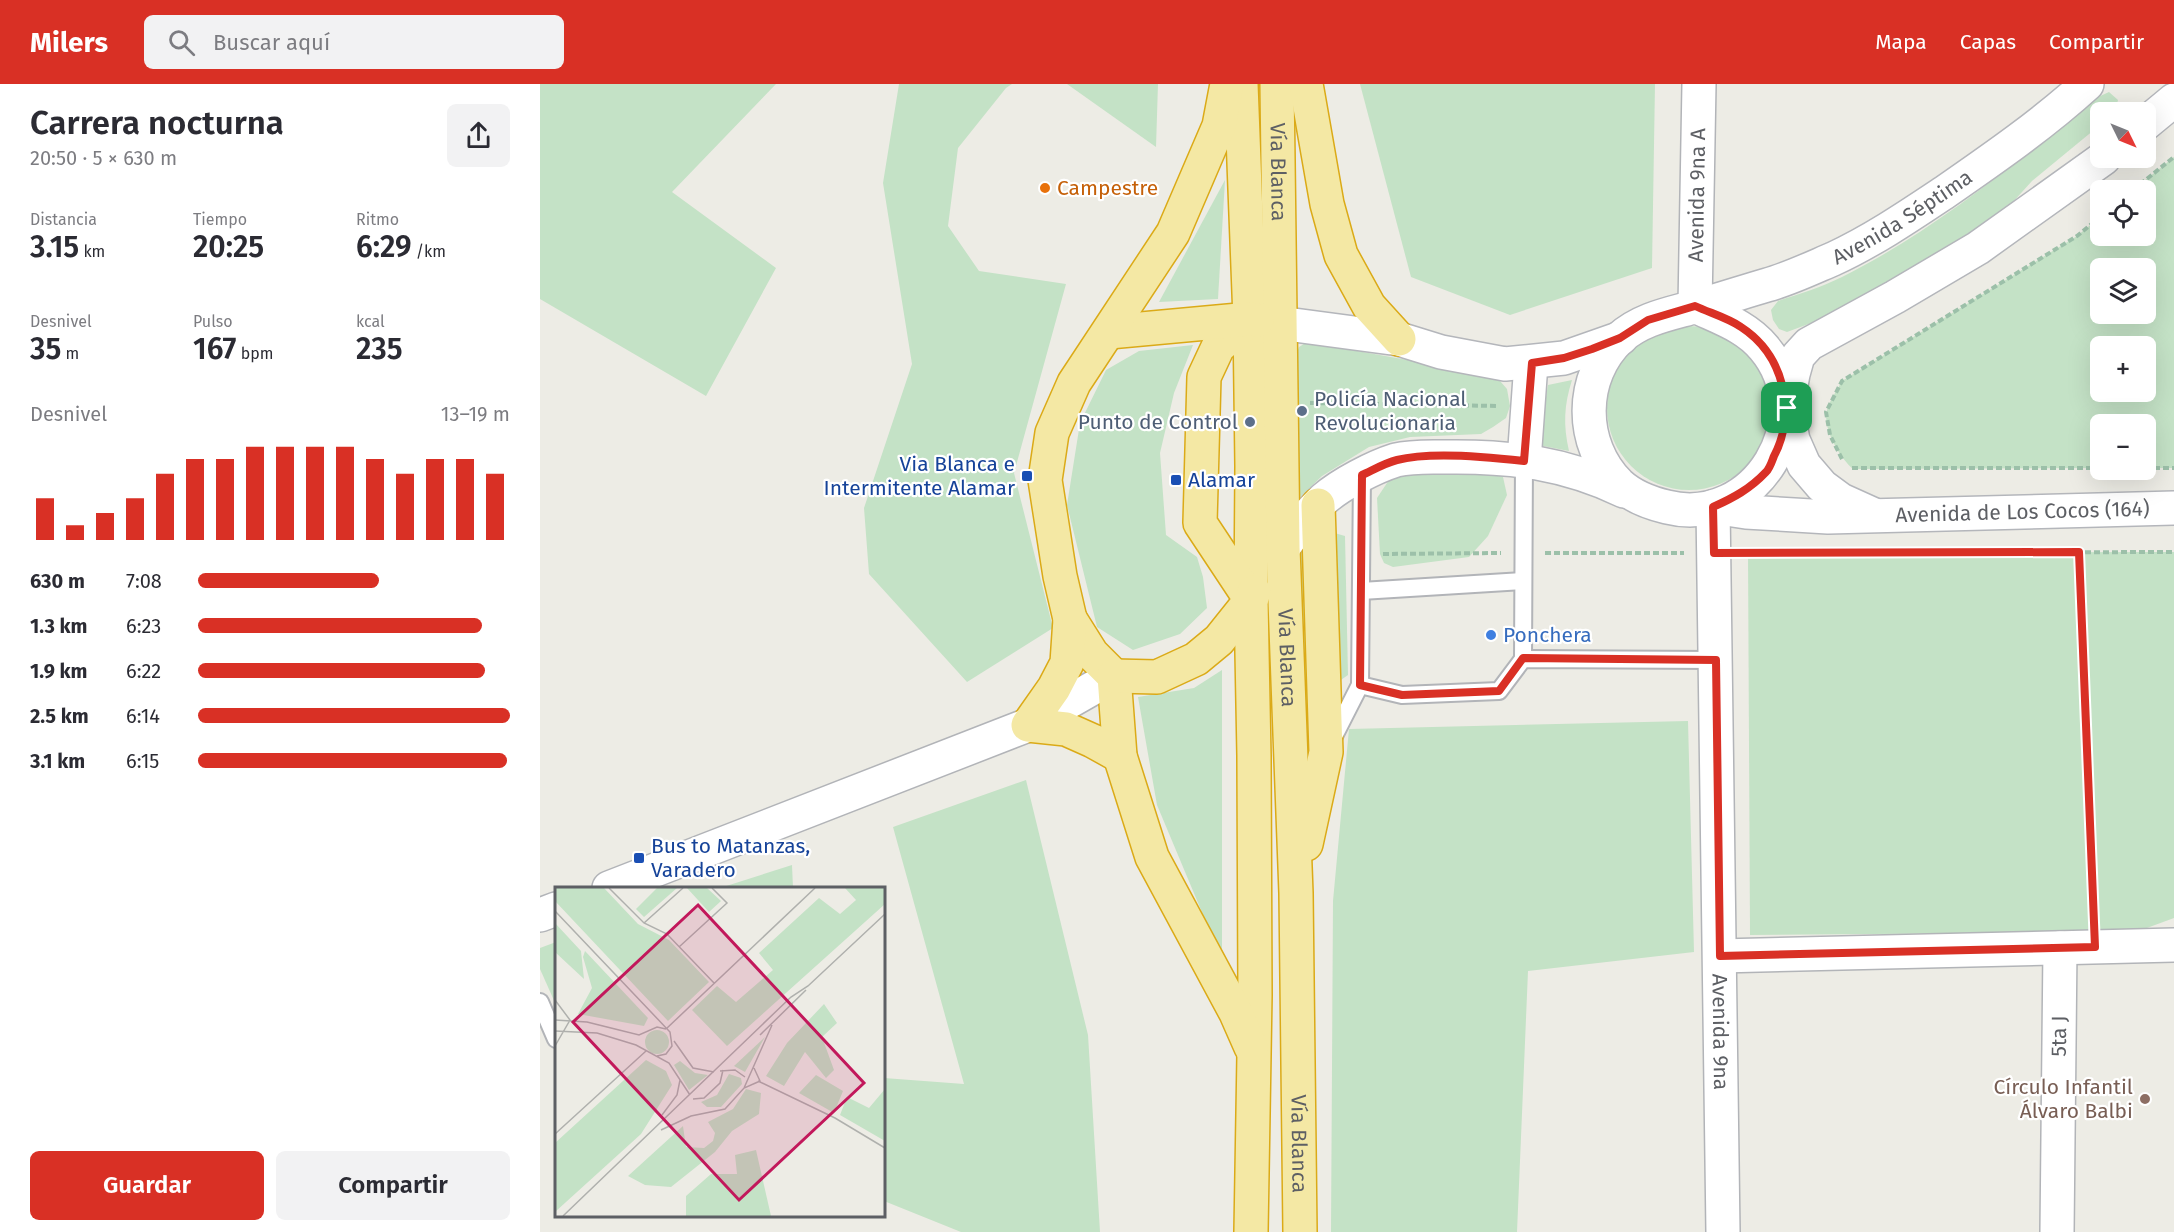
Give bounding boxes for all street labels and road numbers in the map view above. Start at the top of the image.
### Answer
street label: Vía Blanca [1265,122,1292,222]
street label: Avenida 9na A [1683,128,1711,262]
street label: Avenida Séptima [1828,164,1977,270]
street label: Avenida de Los Cocos (164) [1895,496,2150,528]
street label: Vía Blanca [1272,608,1302,708]
street label: Avenida 9na [1706,974,1734,1090]
street label: 5ta J [2046,1015,2072,1057]
street label: Vía Blanca [1285,1094,1313,1193]

